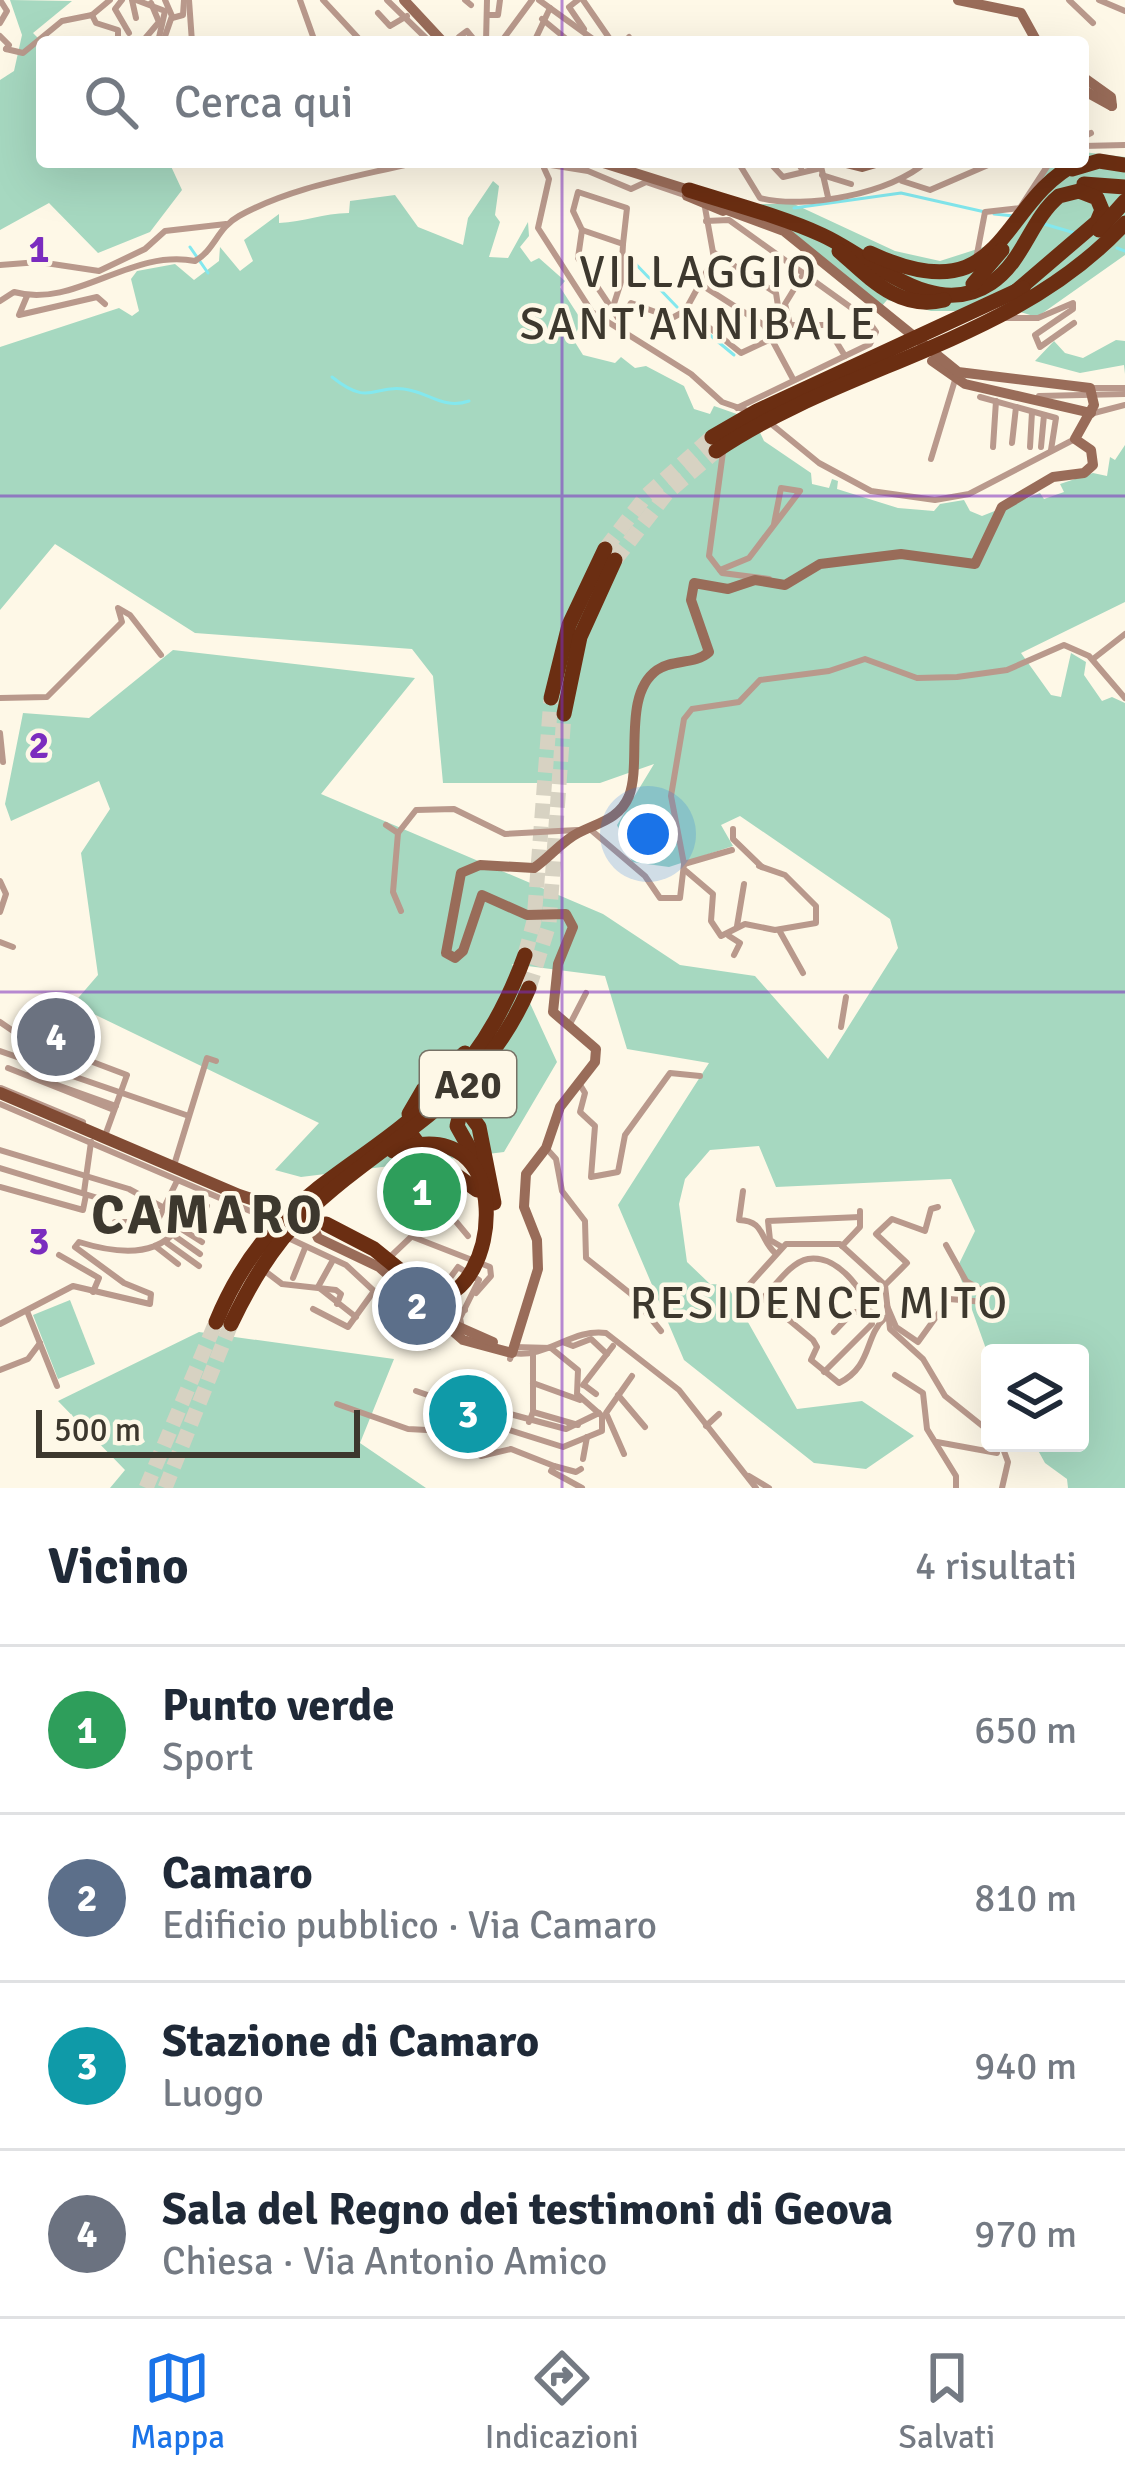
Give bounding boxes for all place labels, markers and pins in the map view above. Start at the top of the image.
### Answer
pin: 4 [17,992,95,1082]
pin: 1 [383,1147,461,1237]
pin: 2 [378,1261,456,1351]
pin: 3 [429,1369,507,1459]

